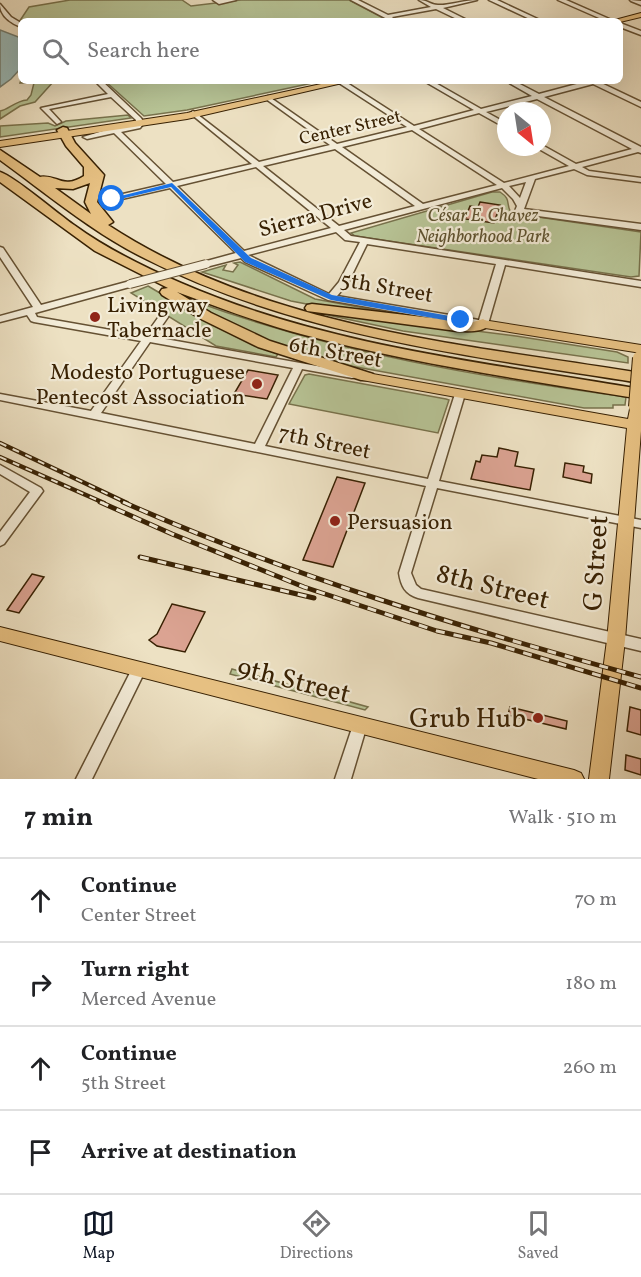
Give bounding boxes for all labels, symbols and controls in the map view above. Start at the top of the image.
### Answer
search box [18,18,623,84]
icon: search [39,35,72,68]
text: Search here [87,36,200,67]
north arrow [497,102,551,156]
street label: Center Street [297,105,404,152]
route start [98,185,124,211]
street label: Sierra Drive [255,186,376,246]
park label: César E. Chavez Neighborhood Park [416,204,550,250]
street label: 5th Street [338,265,436,312]
place label: Livingway Tabernacle [107,291,212,347]
route end [447,306,473,332]
marker: Livingway Tabernacle [88,310,102,324]
street label: 6th Street [287,330,385,377]
place label: Modesto Portuguese Pentecost Association [36,358,245,414]
marker: Modesto Portuguese Pentecost Association [250,377,264,391]
street label: 7th Street [275,419,374,468]
place label: Persuasion [347,508,453,539]
marker: Persuasion [328,514,342,528]
street label: G Street [575,514,619,612]
street label: 8th Street [432,556,553,620]
street label: 9th Street [233,650,354,714]
place label: Grub Hub [409,701,526,739]
marker: Grub Hub [531,711,545,725]
text: 7 min [24,800,93,836]
text: Walk · 510 m [508,804,617,832]
text: Continue [81,871,177,902]
icon: ahead [24,884,57,917]
text: 70 m [574,886,617,914]
text: Center Street [81,902,197,930]
text: Turn right [81,955,189,986]
icon: right [24,968,57,1001]
text: 180 m [565,970,617,998]
text: Merced Avenue [81,986,216,1014]
text: Continue [81,1039,177,1070]
icon: ahead [24,1052,57,1085]
text: 260 m [562,1054,617,1082]
text: 5th Street [81,1070,166,1098]
icon: arrive [24,1136,57,1169]
text: Arrive at destination [81,1137,297,1168]
tab: Map [82,1207,115,1265]
tab: Directions [280,1207,353,1265]
tab: Saved [518,1207,559,1265]

